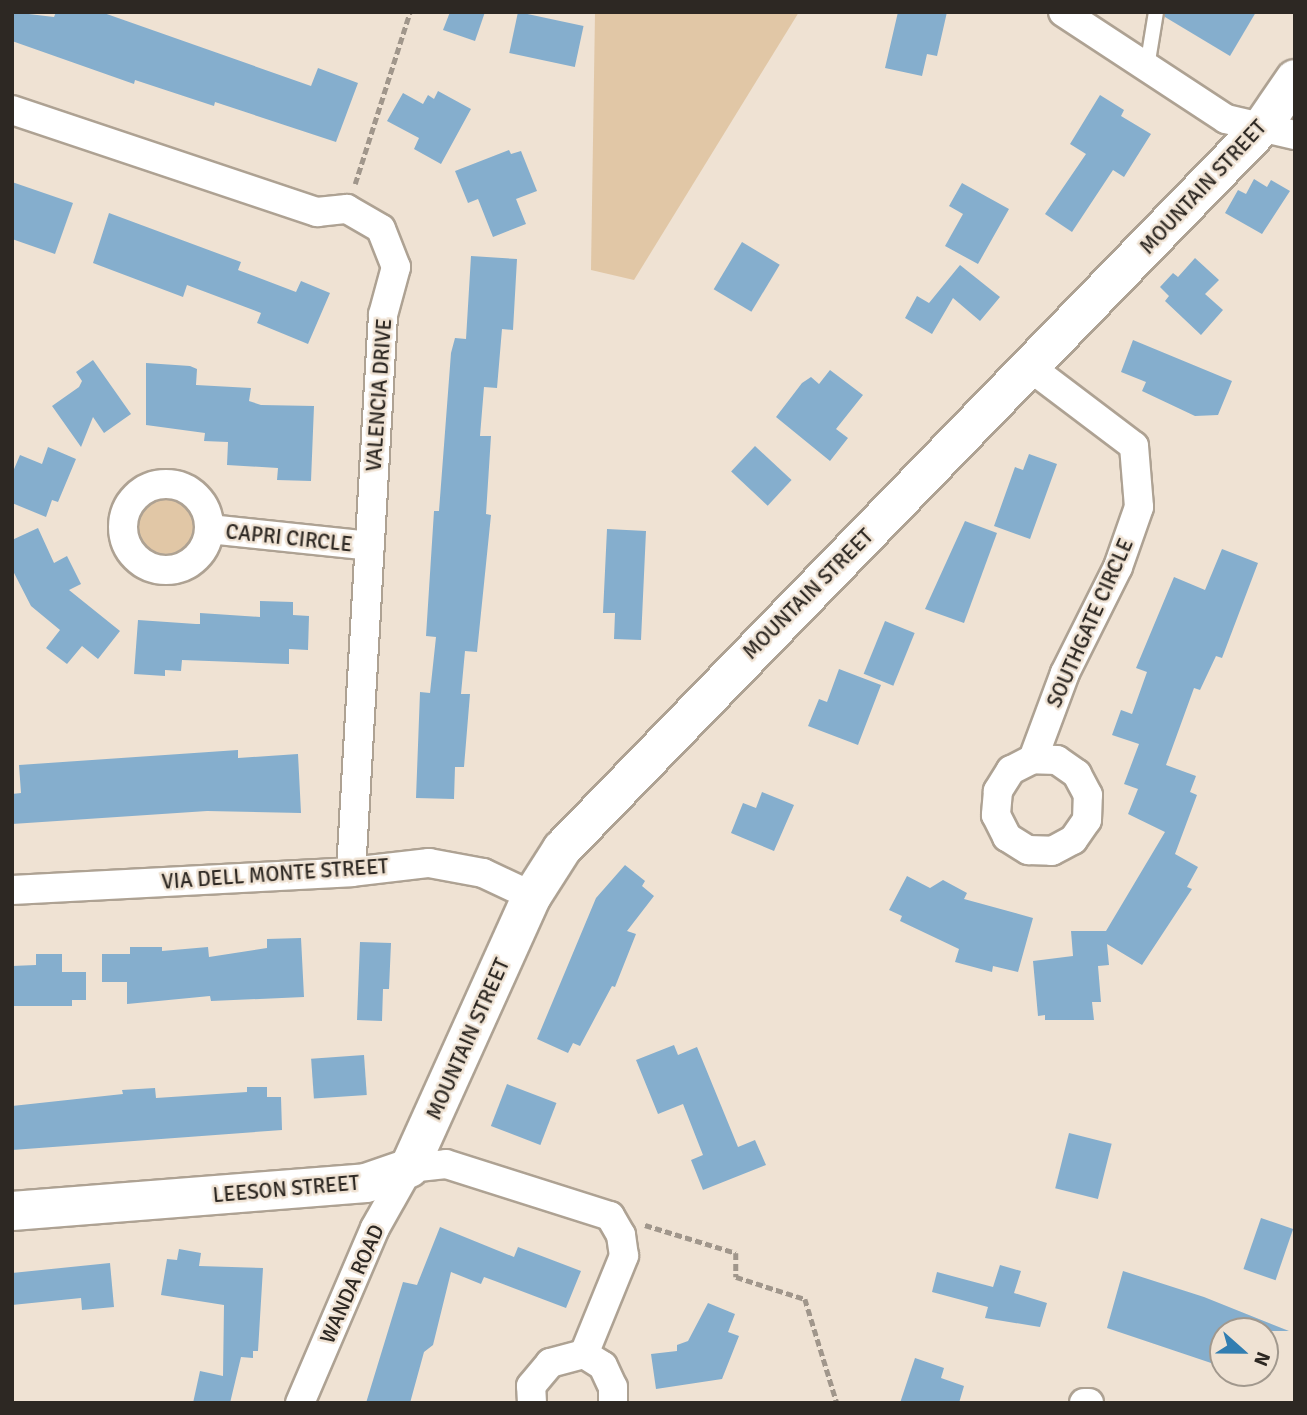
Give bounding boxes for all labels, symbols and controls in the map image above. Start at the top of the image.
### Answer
street label: MOUNTAIN STREET [1134,115,1272,259]
street label: VALENCIA DRIVE [361,318,397,472]
street label: CAPRI CIRCLE [224,519,354,557]
street label: MOUNTAIN STREET [738,524,878,664]
street label: SOUTHGATE CIRCLE [1041,535,1139,711]
street label: VIA DELL MONTE STREET [161,854,389,894]
street label: MOUNTAIN STREET [421,954,515,1124]
street label: LEESON STREET [212,1170,360,1208]
street label: WANDA ROAD [315,1221,389,1347]
north arrow [1209,1317,1279,1387]
text: N [1248,1348,1275,1369]

